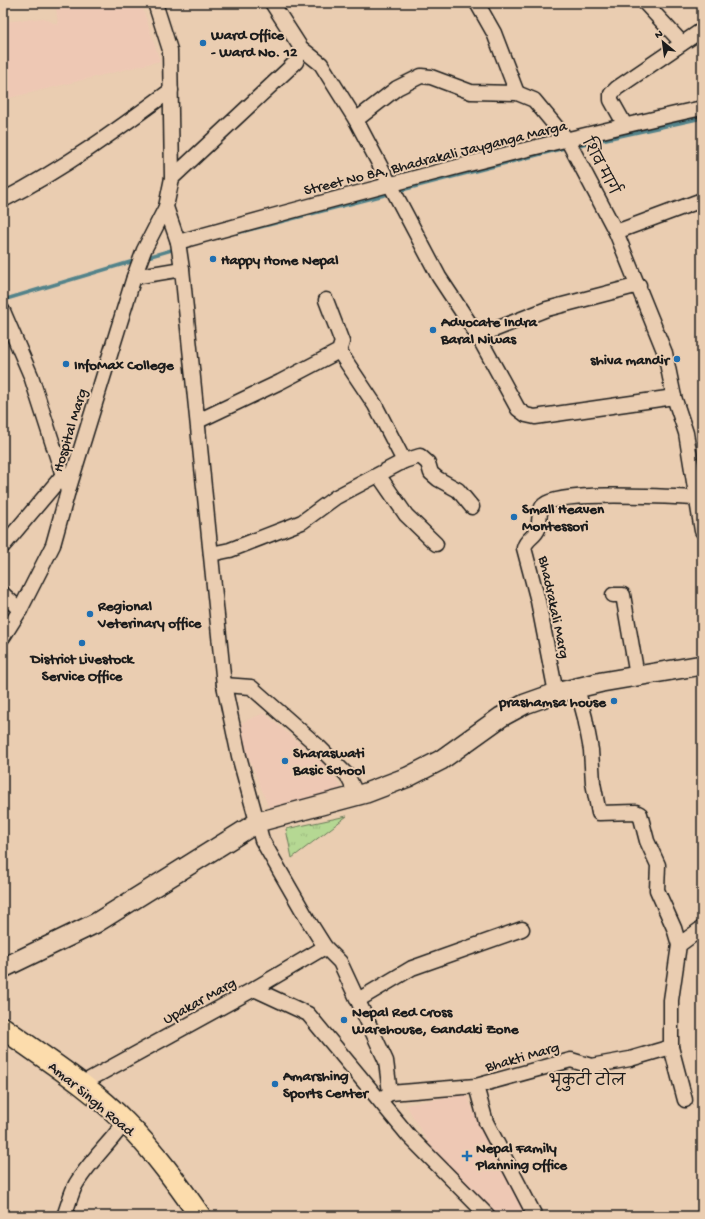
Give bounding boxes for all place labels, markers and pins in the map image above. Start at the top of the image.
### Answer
place label: Ward Office - Ward No. 12 [210,27,298,62]
marker: Ward Office - Ward No. 12 [198,38,208,48]
place label: Happy Home Nepal [221,252,339,270]
marker: Happy Home Nepal [208,254,218,264]
place label: Advocate Indra Baral Niwas [440,314,538,349]
marker: Advocate Indra Baral Niwas [428,325,438,335]
place label: shiva mandir [590,352,671,370]
marker: shiva mandir [672,354,682,364]
place label: InfoMax College [74,357,175,375]
marker: InfoMax College [61,359,71,369]
place label: Small Heaven Montessori [522,501,605,536]
marker: Small Heaven Montessori [509,512,519,522]
place label: Regional Veterinary office [97,598,203,633]
marker: Regional Veterinary office [85,609,95,619]
marker: District Livestock Service Office [77,638,87,648]
place label: District Livestock Service Office [29,651,135,686]
place label: prashamsa house [498,694,607,712]
marker: prashamsa house [609,696,619,706]
place label: Sharaswati Basic School [292,745,366,780]
marker: Sharaswati Basic School [280,756,290,766]
place label: Nepal Red Cross Warehouse, Gandaki Zone [351,1004,520,1039]
marker: Nepal Red Cross Warehouse, Gandaki Zone [339,1015,349,1025]
place label: Amarshing Sports Center [282,1068,369,1103]
marker: Amarshing Sports Center [270,1079,280,1089]
place label: Nepal Family Planning Office [475,1140,568,1175]
marker: Nepal Family Planning Office [461,1150,473,1162]

